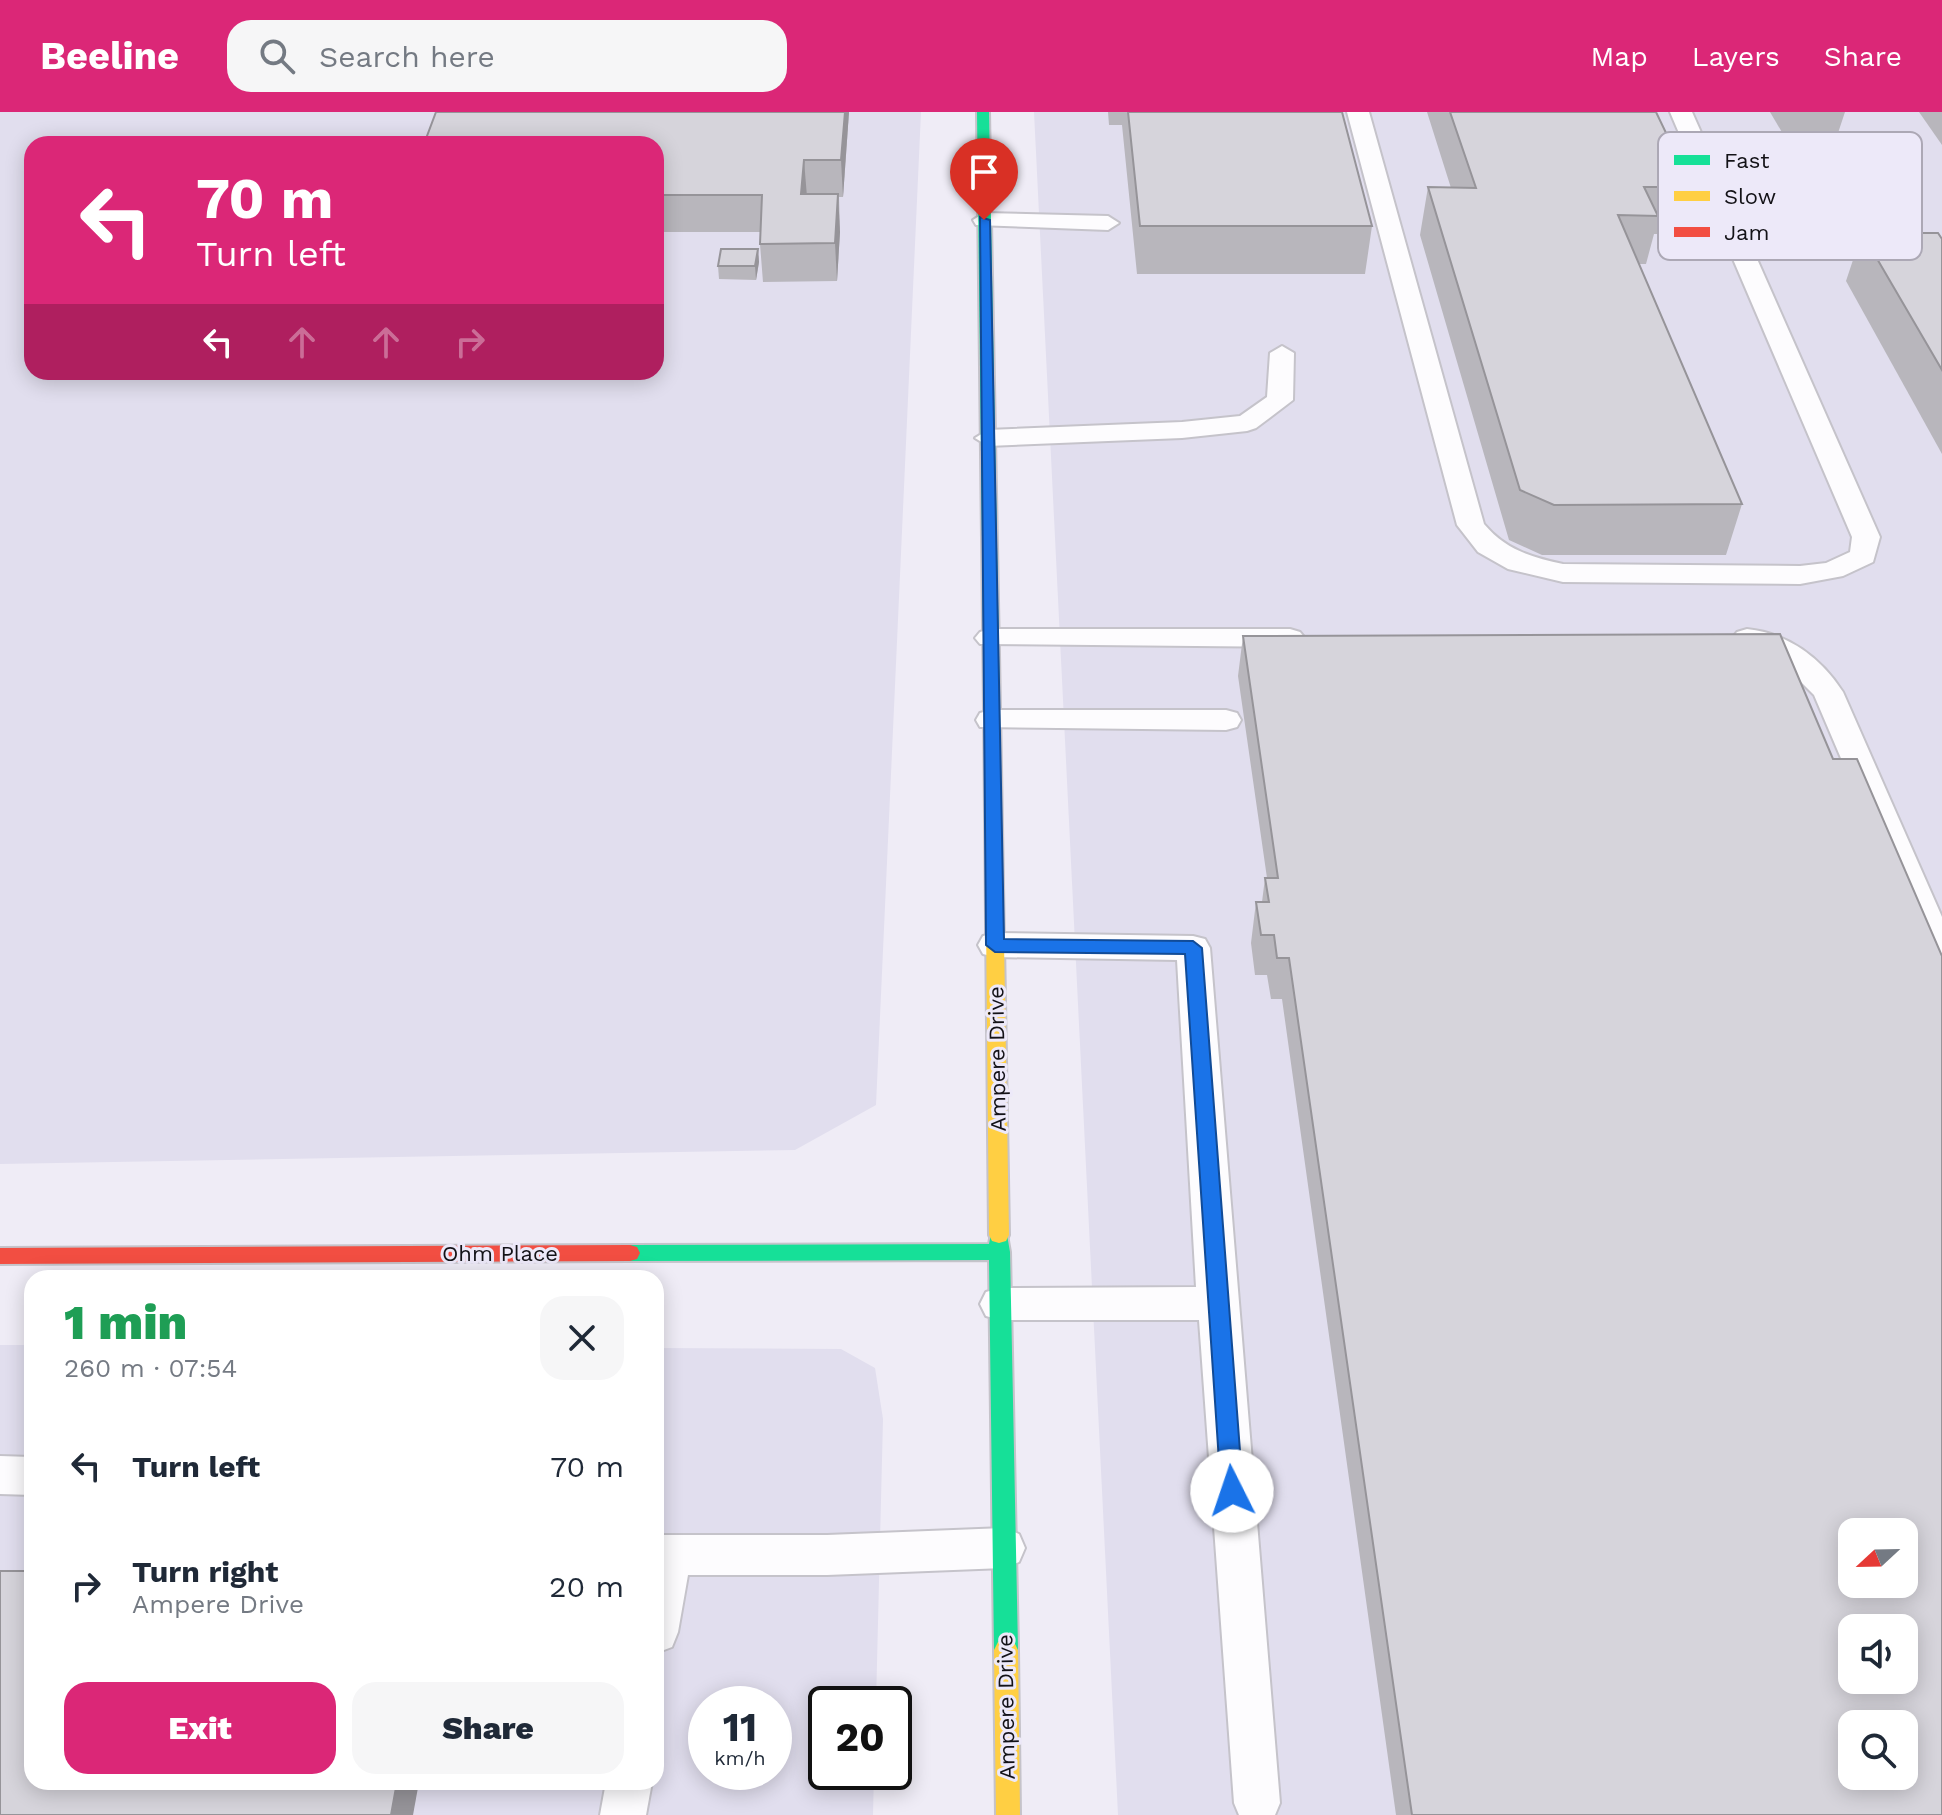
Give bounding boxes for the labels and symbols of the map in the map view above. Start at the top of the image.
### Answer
legend [1658,132,1922,260]
pin [950,138,1018,220]
text: Fast [1724,148,1770,173]
text: Slow [1724,184,1776,209]
text: Jam [1724,220,1769,245]
street label: Ampere Drive [983,986,1011,1132]
street label: Ohm Place [442,1241,558,1266]
position arrow [1190,1449,1274,1533]
north arrow [1838,1518,1918,1598]
street label: Ampere Drive [992,1634,1020,1780]
speed limit sign: 20 [808,1686,912,1790]

